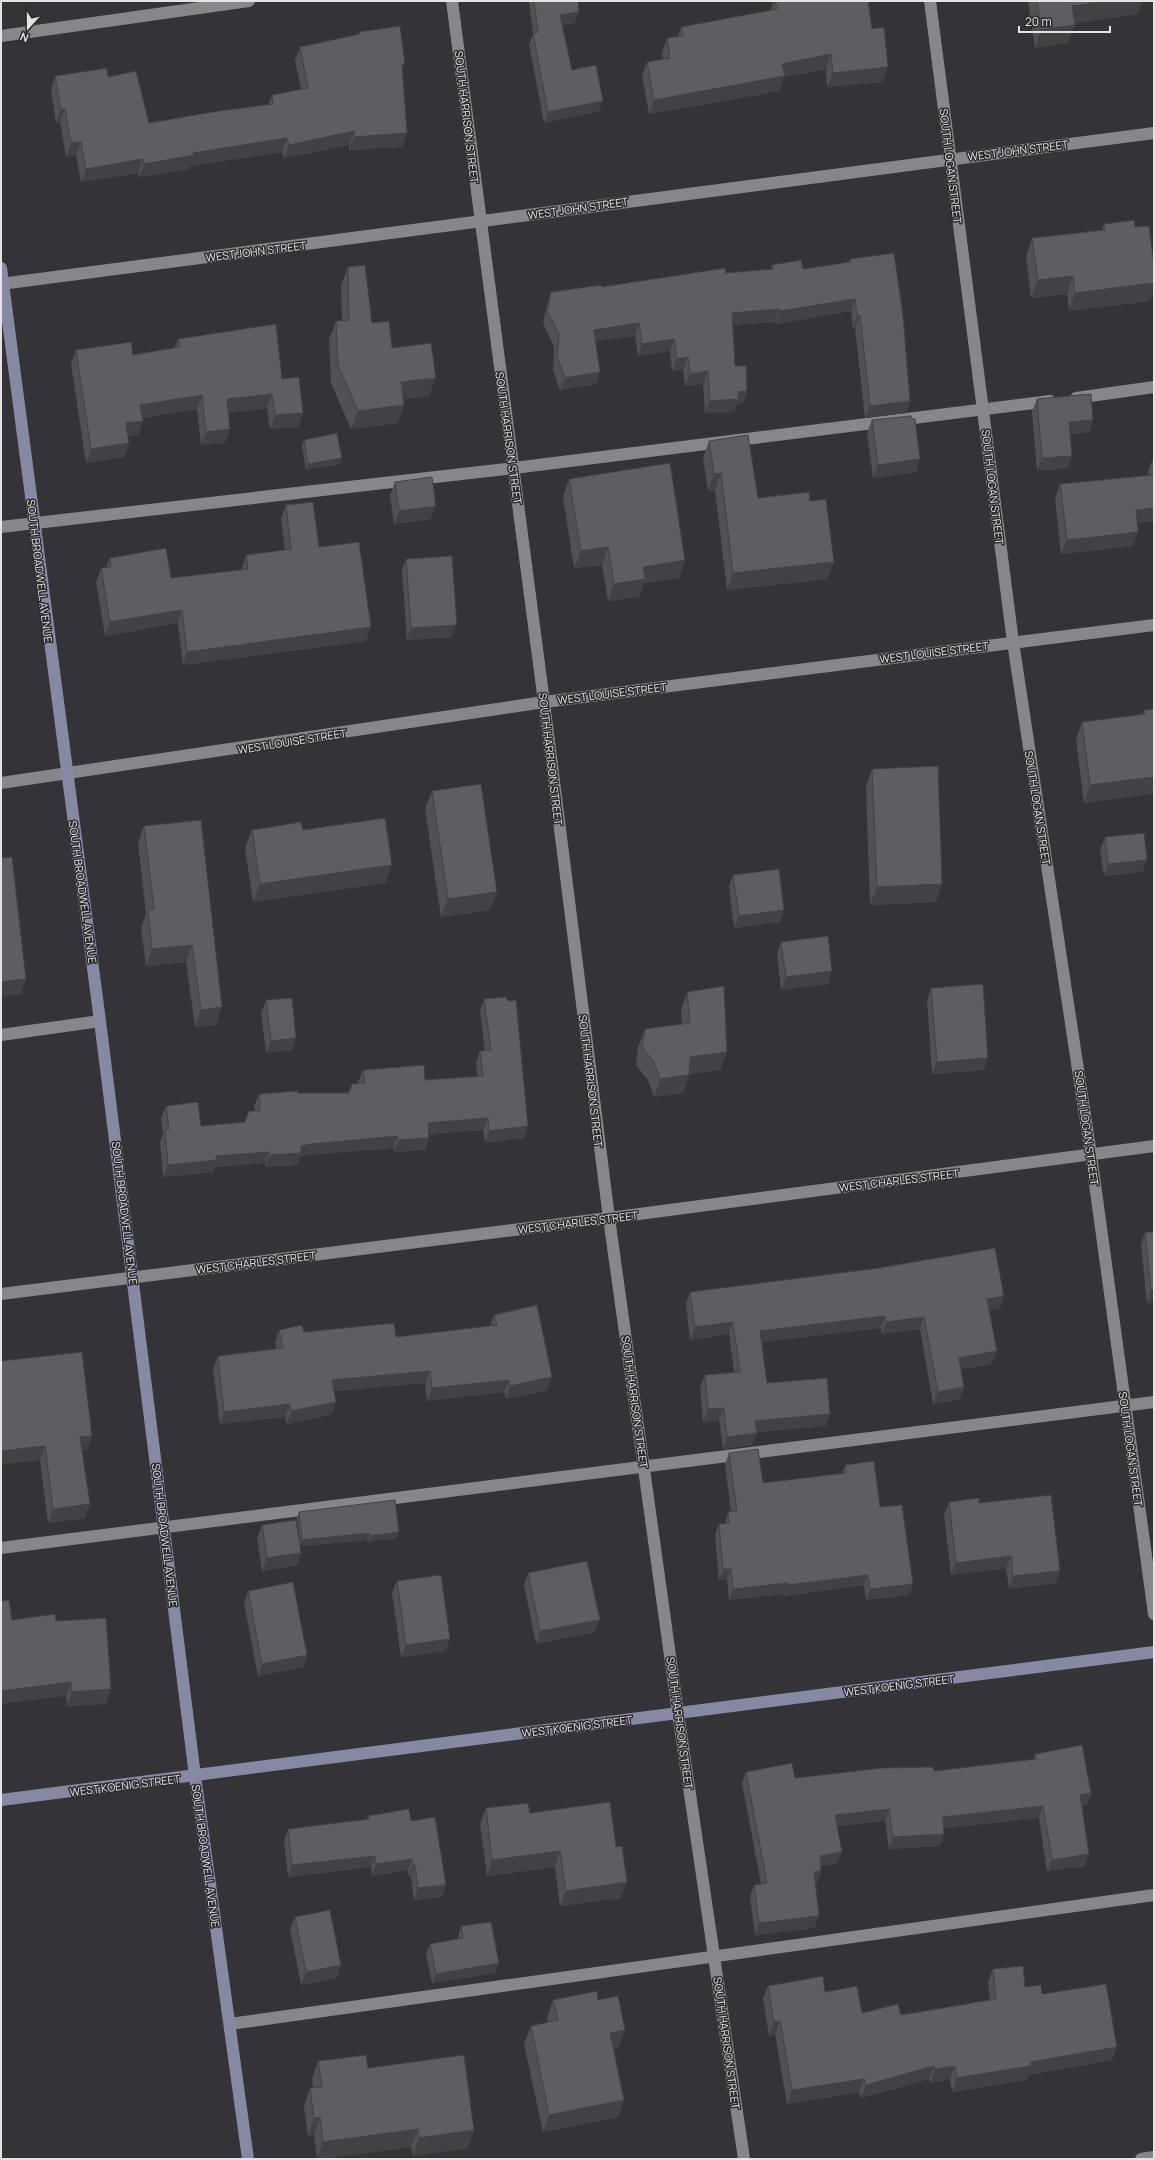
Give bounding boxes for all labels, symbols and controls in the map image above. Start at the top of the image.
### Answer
north arrow [8,8,48,48]
scale bar [1019,8,1110,34]
text: 20 m [1025,13,1052,30]
text: N [18,29,31,46]
street label: SOUTH HARRISON STREET [451,50,483,185]
street label: SOUTH LOGAN STREET [937,108,966,225]
street label: WEST JOHN STREET [967,136,1070,164]
street label: WEST JOHN STREET [527,193,630,222]
street label: WEST JOHN STREET [205,237,308,265]
street label: SOUTH HARRISON STREET [492,371,526,506]
street label: SOUTH LOGAN STREET [979,429,1008,546]
street label: SOUTH BROADWELL AVENUE [24,498,56,644]
street label: WEST LOUISE STREET [879,638,990,666]
street label: WEST LOUISE STREET [557,679,668,707]
street label: SOUTH HARRISON STREET [535,692,567,827]
street label: WEST LOUISE STREET [237,725,348,757]
street label: SOUTH LOGAN STREET [1022,750,1055,867]
street label: SOUTH BROADWELL AVENUE [66,820,100,964]
street label: SOUTH HARRISON STREET [575,1014,607,1149]
street label: SOUTH LOGAN STREET [1072,1070,1103,1187]
street label: SOUTH BROADWELL AVENUE [109,1140,141,1286]
street label: WEST CHARLES STREET [838,1165,960,1195]
street label: WEST CHARLES STREET [517,1207,639,1237]
street label: WEST CHARLES STREET [195,1247,317,1277]
street label: SOUTH HARRISON STREET [618,1335,652,1470]
street label: SOUTH LOGAN STREET [1116,1391,1147,1508]
street label: SOUTH BROADWELL AVENUE [149,1462,181,1608]
street label: SOUTH HARRISON STREET [663,1656,697,1791]
street label: WEST KOENIG STREET [843,1671,956,1699]
street label: WEST KOENIG STREET [521,1712,634,1740]
street label: WEST KOENIG STREET [69,1771,182,1799]
street label: SOUTH BROADWELL AVENUE [189,1784,223,1928]
street label: SOUTH HARRISON STREET [710,1976,744,2111]

